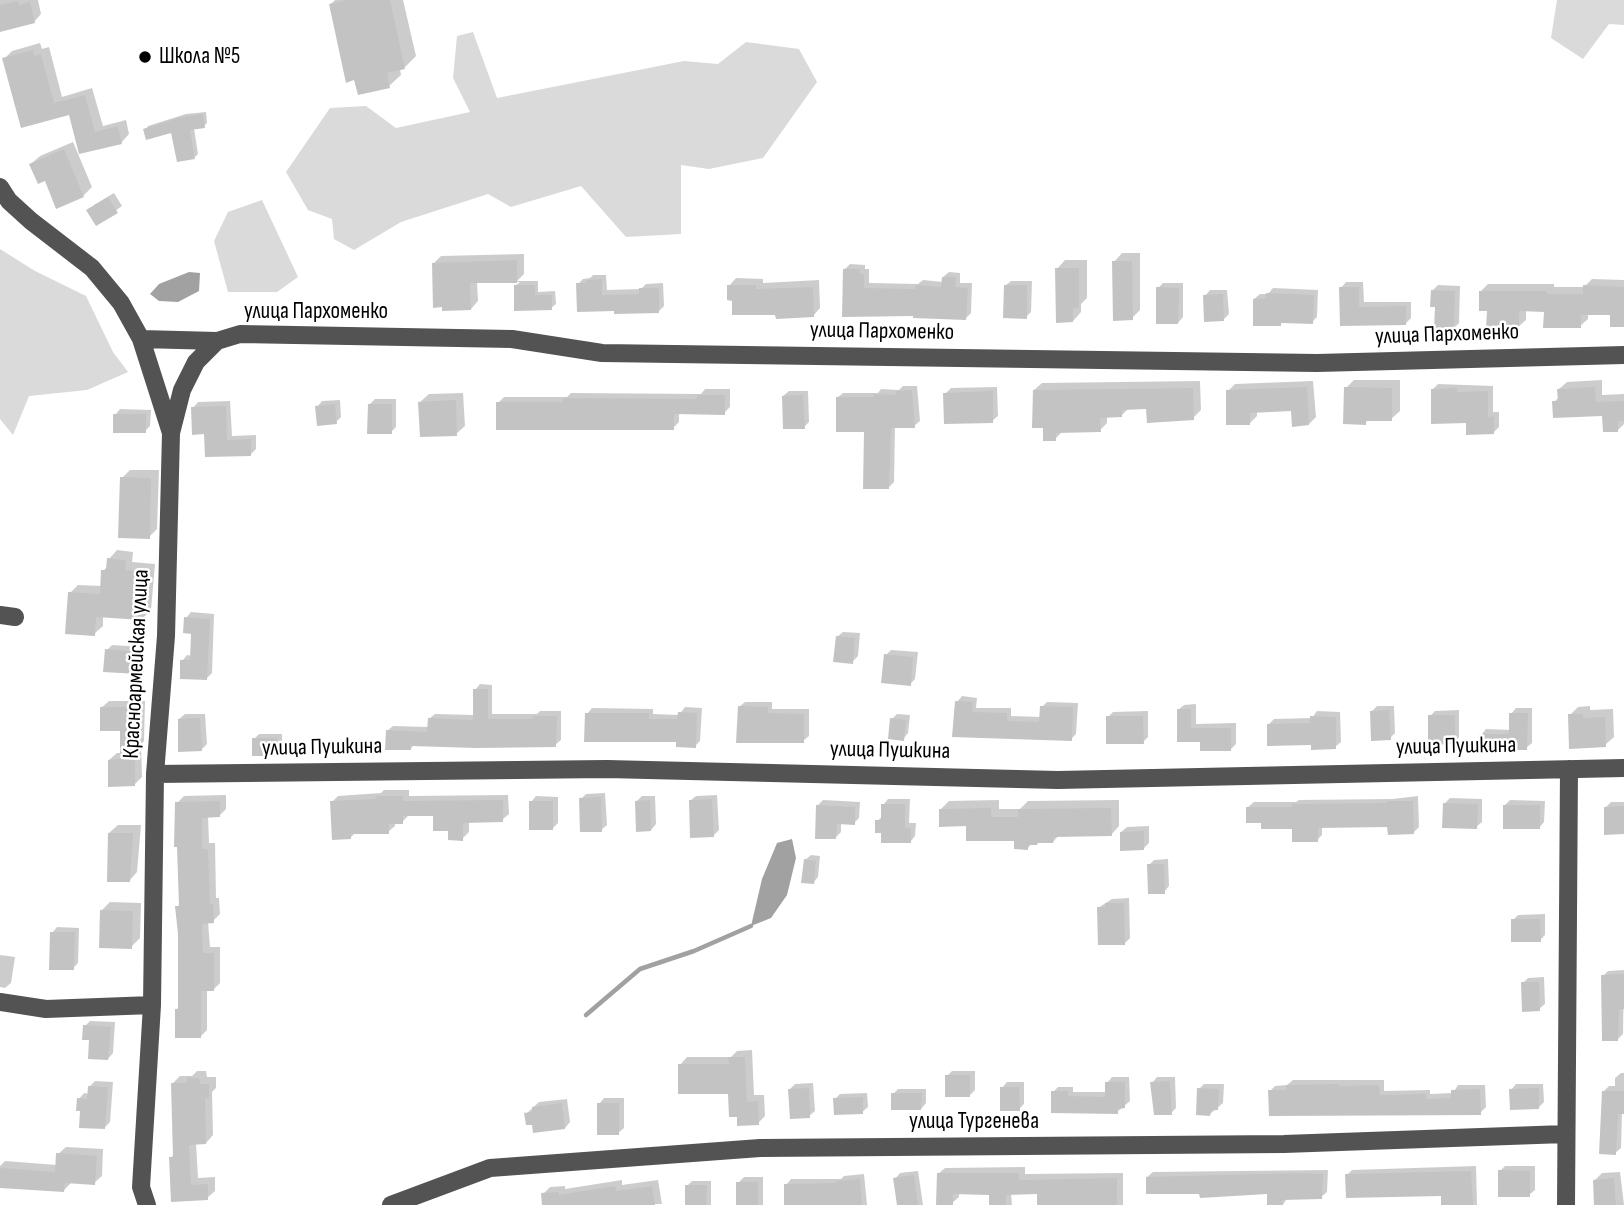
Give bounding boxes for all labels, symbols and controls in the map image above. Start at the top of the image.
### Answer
place label: Школа №5 [159,43,240,71]
marker: Школа №5 [137,49,153,65]
street label: улица Пархоменко [244,298,388,326]
street label: улица Пархоменко [810,317,954,347]
street label: улица Пархоменко [1374,319,1520,351]
street label: Красноармейская улица [118,569,156,759]
street label: улица Пушкина [1396,732,1516,762]
street label: улица Пушкина [262,733,382,763]
street label: улица Пушкина [830,736,950,766]
street label: улица Тургенева [909,1108,1039,1136]

